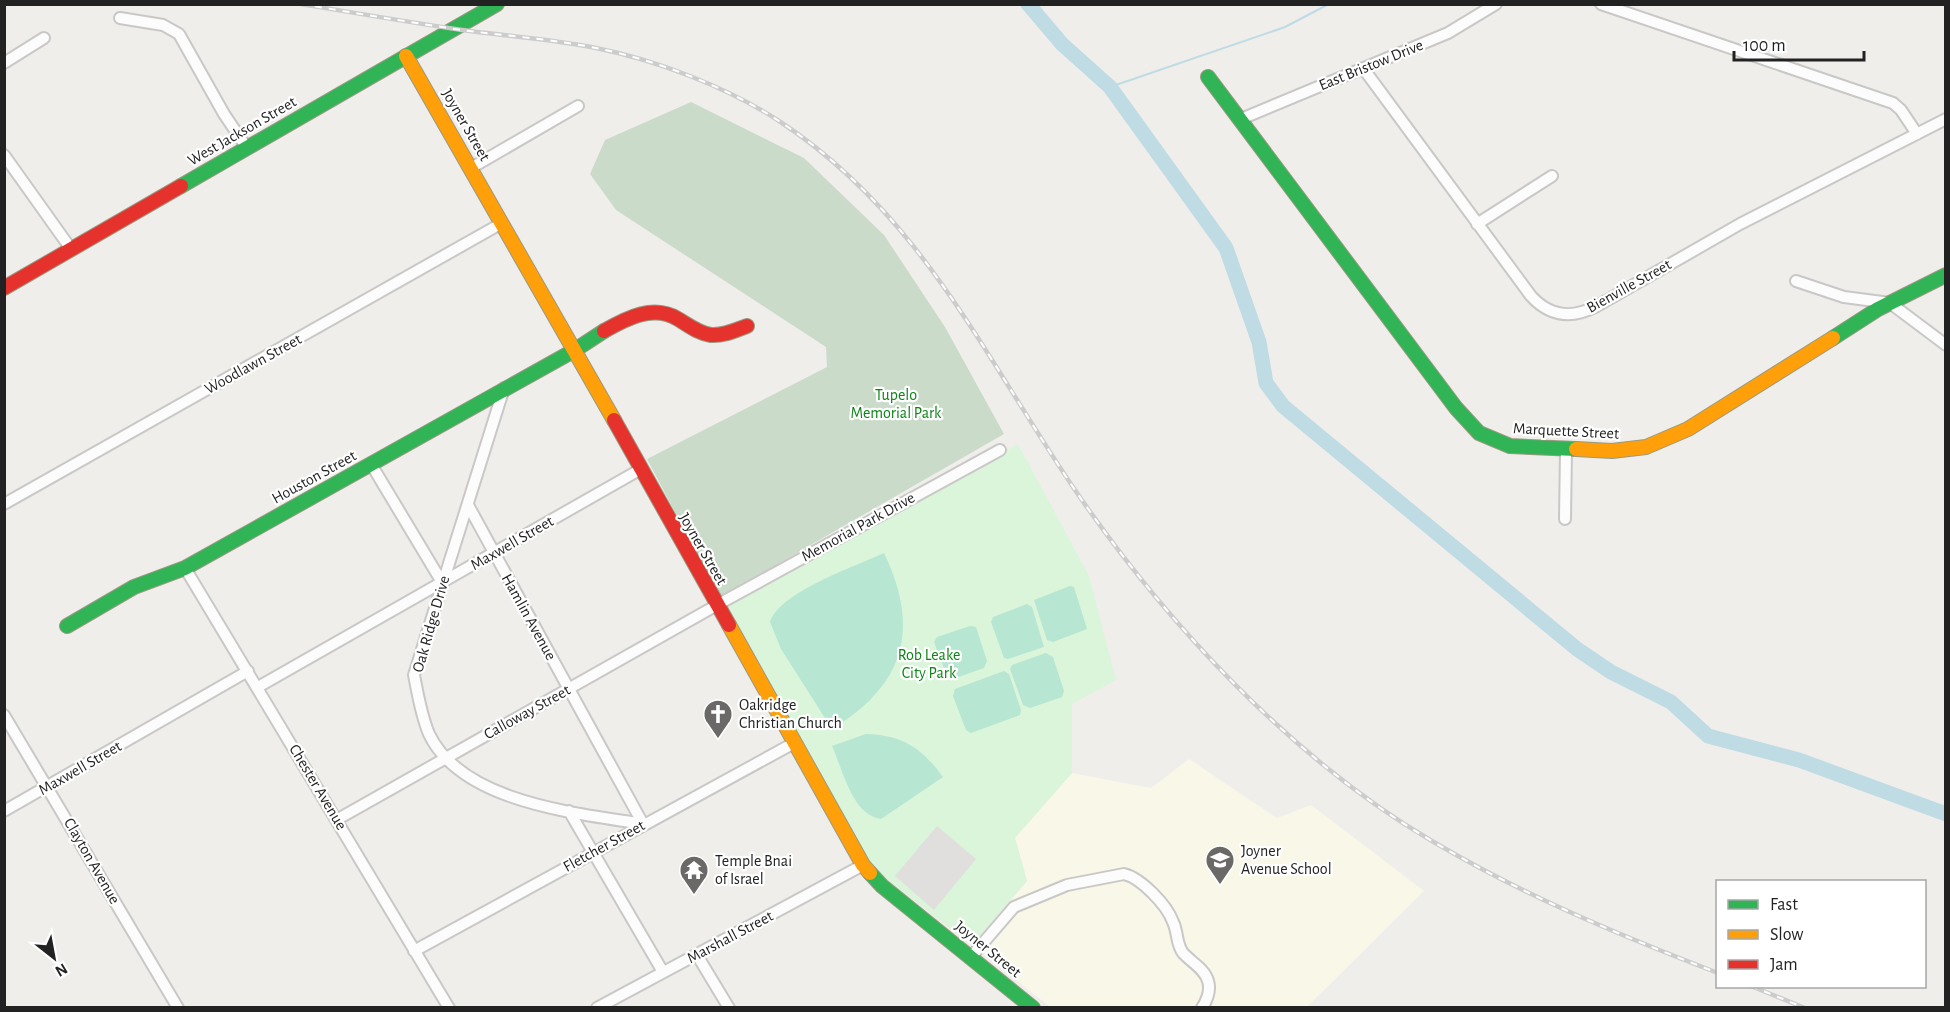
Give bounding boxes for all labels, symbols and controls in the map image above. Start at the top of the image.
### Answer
scale bar [1734,24,1864,62]
street label: East Bristow Drive [1317,37,1425,93]
text: 100 m [1743,37,1786,55]
street label: Joyner Street [438,86,493,164]
street label: West Jackson Street [185,94,299,168]
street label: Bienville Street [1584,256,1674,316]
street label: Woodlawn Street [202,331,304,397]
park label: Tupelo Memorial Park [851,387,942,421]
street label: Marquette Street [1513,420,1619,442]
street label: Houston Street [269,447,359,507]
street label: Memorial Park Drive [799,489,917,565]
street label: Joyner Street [675,510,730,588]
street label: Maxwell Street [468,513,556,573]
street label: Hamlin Avenue [499,571,559,663]
street label: Oak Ridge Drive [410,574,452,674]
park label: Rob Leake City Park [898,647,960,682]
street label: Calloway Street [481,682,573,743]
place label: Oakridge Christian Church [739,697,842,731]
church icon: Oakridge Christian Church [702,698,734,740]
street label: Maxwell Street [36,738,124,798]
street label: Chester Avenue [286,741,350,833]
street label: Clayton Avenue [60,815,123,907]
street label: Fletcher Street [561,817,647,875]
place label: Joyner Avenue School [1241,843,1332,877]
school or university icon: Joyner Avenue School [1204,844,1236,886]
place label: Temple Bnai of Israel [715,853,792,887]
temple icon: Temple Bnai of Israel [678,854,710,896]
legend [1716,880,1926,988]
text: Fast [1770,896,1798,914]
street label: Marshall Street [684,908,776,966]
street label: Joyner Street [951,918,1024,981]
text: Slow [1770,926,1803,944]
north arrow [24,928,84,988]
text: Jam [1770,956,1798,974]
text: N [52,960,70,980]

